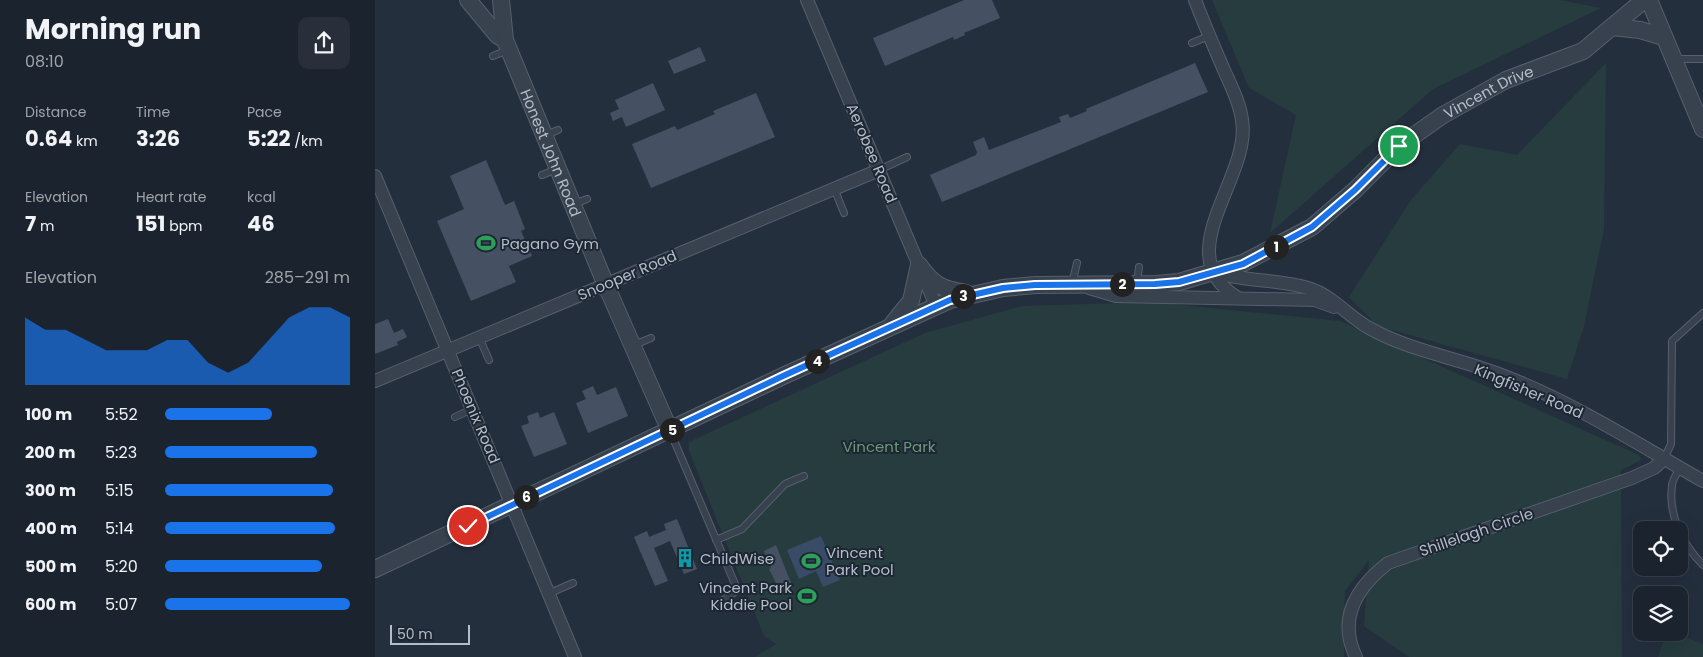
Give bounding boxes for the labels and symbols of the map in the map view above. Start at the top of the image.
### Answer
street label: Vincent Drive [1440,60,1536,123]
street label: Honest John Road [516,86,587,220]
street label: Aerobee Road [842,100,902,206]
pin [1378,125,1420,167]
sports icon: Pagano Gym [475,232,497,254]
place label: Pagano Gym [501,233,599,254]
pin: 1 [1263,234,1289,260]
street label: Snooper Road [574,245,680,305]
pin: 2 [1109,272,1135,296]
pin: 3 [951,284,975,308]
pin: 4 [805,348,829,374]
street label: Kingfisher Road [1471,359,1587,423]
street label: Phoenix Road [447,366,505,466]
pin: 5 [659,418,685,442]
park label: Vincent Park [842,436,936,457]
pin: 6 [513,484,539,510]
street label: Shillelagh Circle [1416,503,1536,561]
pin [447,505,489,547]
place label: Vincent Park Pool [826,542,894,580]
building icon: ChildWise [674,547,696,569]
place label: ChildWise [700,548,774,569]
sports icon: Vincent Park Pool [800,550,822,572]
place label: Vincent Park Kiddie Pool [699,577,792,615]
sports icon: Vincent Park Kiddie Pool [796,585,818,607]
scale bar [390,622,470,645]

